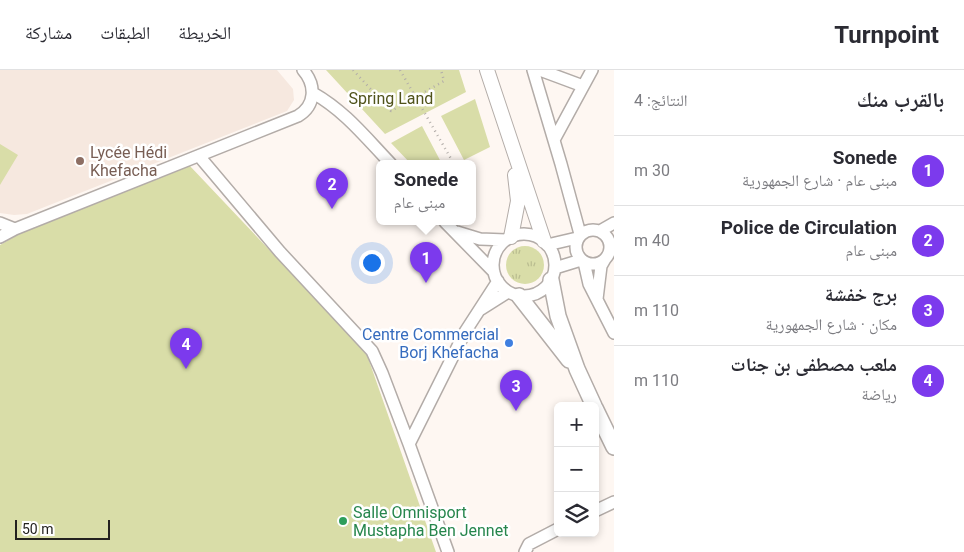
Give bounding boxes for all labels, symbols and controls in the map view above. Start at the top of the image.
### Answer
text: Turnpoint [834,21,939,49]
text: مشاركة [25,22,72,43]
text: الطبقات [100,22,150,43]
text: الخريطة [178,22,231,43]
text: بالقرب منك [857,88,944,112]
park label: Spring Land [349,89,433,108]
text: النتائج: 4 [634,91,688,110]
place label: Lycée Hédi Khefacha [90,143,167,180]
text: Sonede [833,146,897,169]
marker: Lycée Hédi Khefacha [74,155,86,167]
popup [376,160,476,225]
text: 30 m [634,161,670,180]
text: 1 [923,161,933,180]
pin: 2 [316,168,348,209]
text: Sonede [394,168,458,191]
text: مبنى عام · شارع الجمهورية [742,171,897,190]
text: مبنى عام [394,193,445,212]
text: Police de Circulation [721,216,897,239]
text: 40 m [634,231,670,250]
text: 2 [923,231,933,250]
text: مبنى عام [845,241,897,260]
pin: 1 [410,242,442,283]
your location [359,250,385,276]
text: برج خفشة [825,283,897,306]
text: 110 m [634,301,679,320]
text: 3 [923,301,933,320]
text: مكان · شارع الجمهورية [765,315,897,334]
place label: Centre Commercial Borj Khefacha [362,325,499,362]
pin: 4 [170,328,202,369]
marker: Centre Commercial Borj Khefacha [503,337,515,349]
text: ملعب مصطفى بن جنات [730,353,897,376]
pin: 3 [500,370,532,411]
text: 110 m [634,371,679,390]
text: 4 [923,371,933,390]
text: رياضة [861,385,897,404]
map controls [554,402,599,537]
button: + [554,402,599,447]
button: − [554,447,599,492]
button: layers [554,492,599,537]
place label: Salle Omnisport Mustapha Ben Jennet [353,503,508,540]
marker: Salle Omnisport Mustapha Ben Jennet [337,515,349,527]
scale bar [15,517,110,540]
text: 50 m [22,521,54,537]

